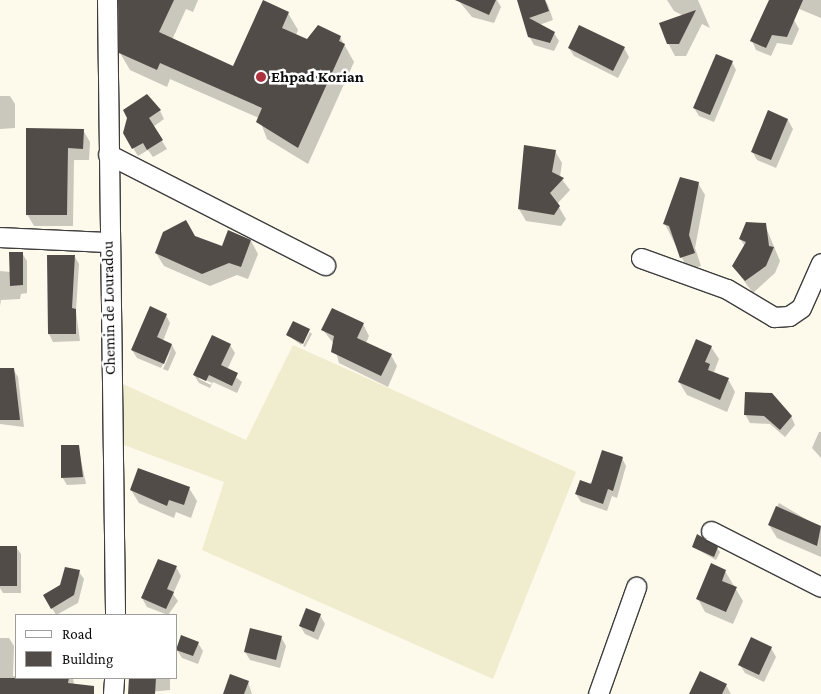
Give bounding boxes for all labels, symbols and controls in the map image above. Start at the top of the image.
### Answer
place label: Ehpad Korian [271,67,364,87]
marker: Ehpad Korian [255,71,267,83]
street label: Chemin de Louradou [98,241,120,375]
legend [15,614,178,679]
text: Road [62,626,92,642]
text: Building [62,651,113,667]

